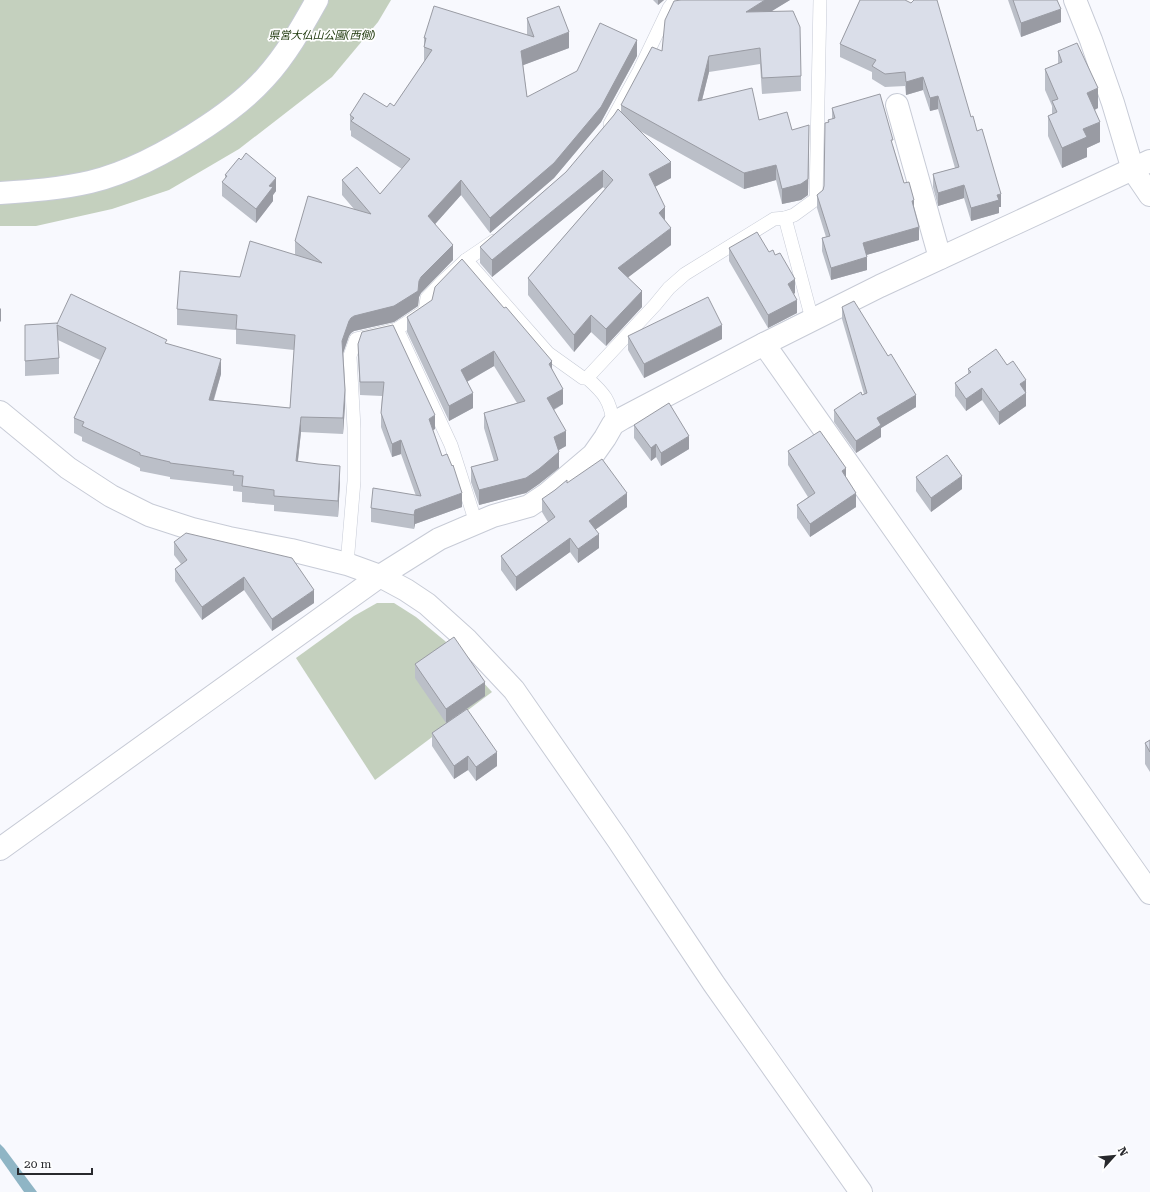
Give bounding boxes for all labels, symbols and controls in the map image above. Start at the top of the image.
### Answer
park label: 県営大仏山公園(西側) [269,29,375,42]
north arrow [1094,1136,1134,1176]
text: N [1115,1145,1130,1159]
scale bar [18,1150,92,1176]
text: 20 m [24,1157,51,1171]

